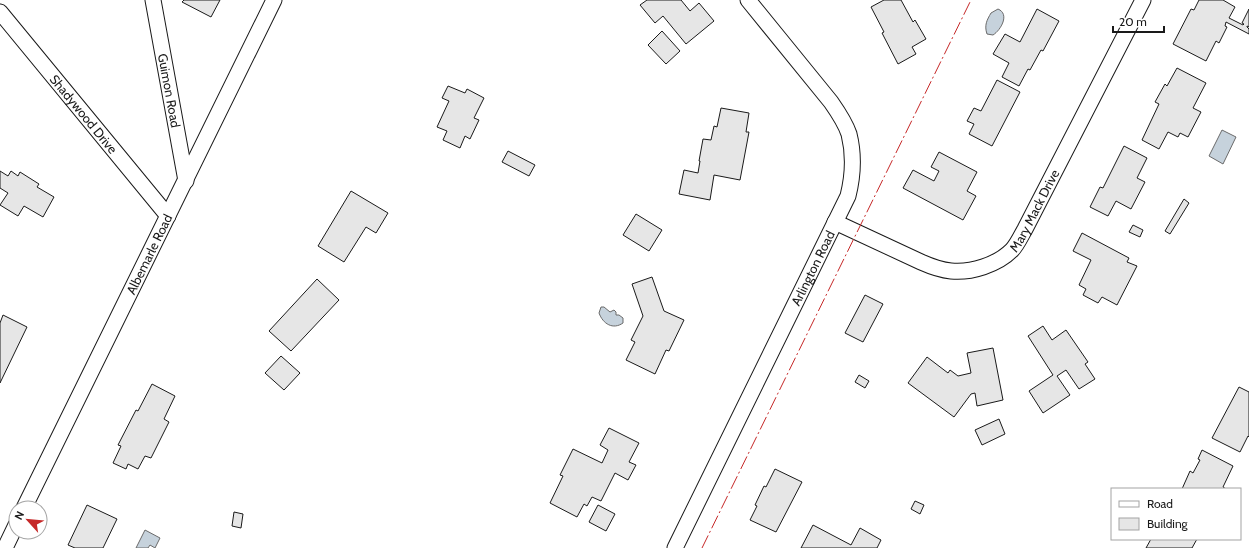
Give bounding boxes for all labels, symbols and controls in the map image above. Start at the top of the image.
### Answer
scale bar [1113,8,1164,34]
text: 20 m [1119,14,1147,29]
street label: Guimon Road [155,52,184,129]
street label: Shadywood Drive [47,71,121,157]
street label: Mary Mack Drive [1006,166,1063,255]
street label: Albemarle Road [122,211,175,297]
street label: Arlington Road [787,228,838,308]
legend [1111,488,1241,540]
text: Road [1147,496,1173,511]
north arrow [8,500,48,540]
text: N [11,509,27,522]
text: Building [1147,516,1189,531]

